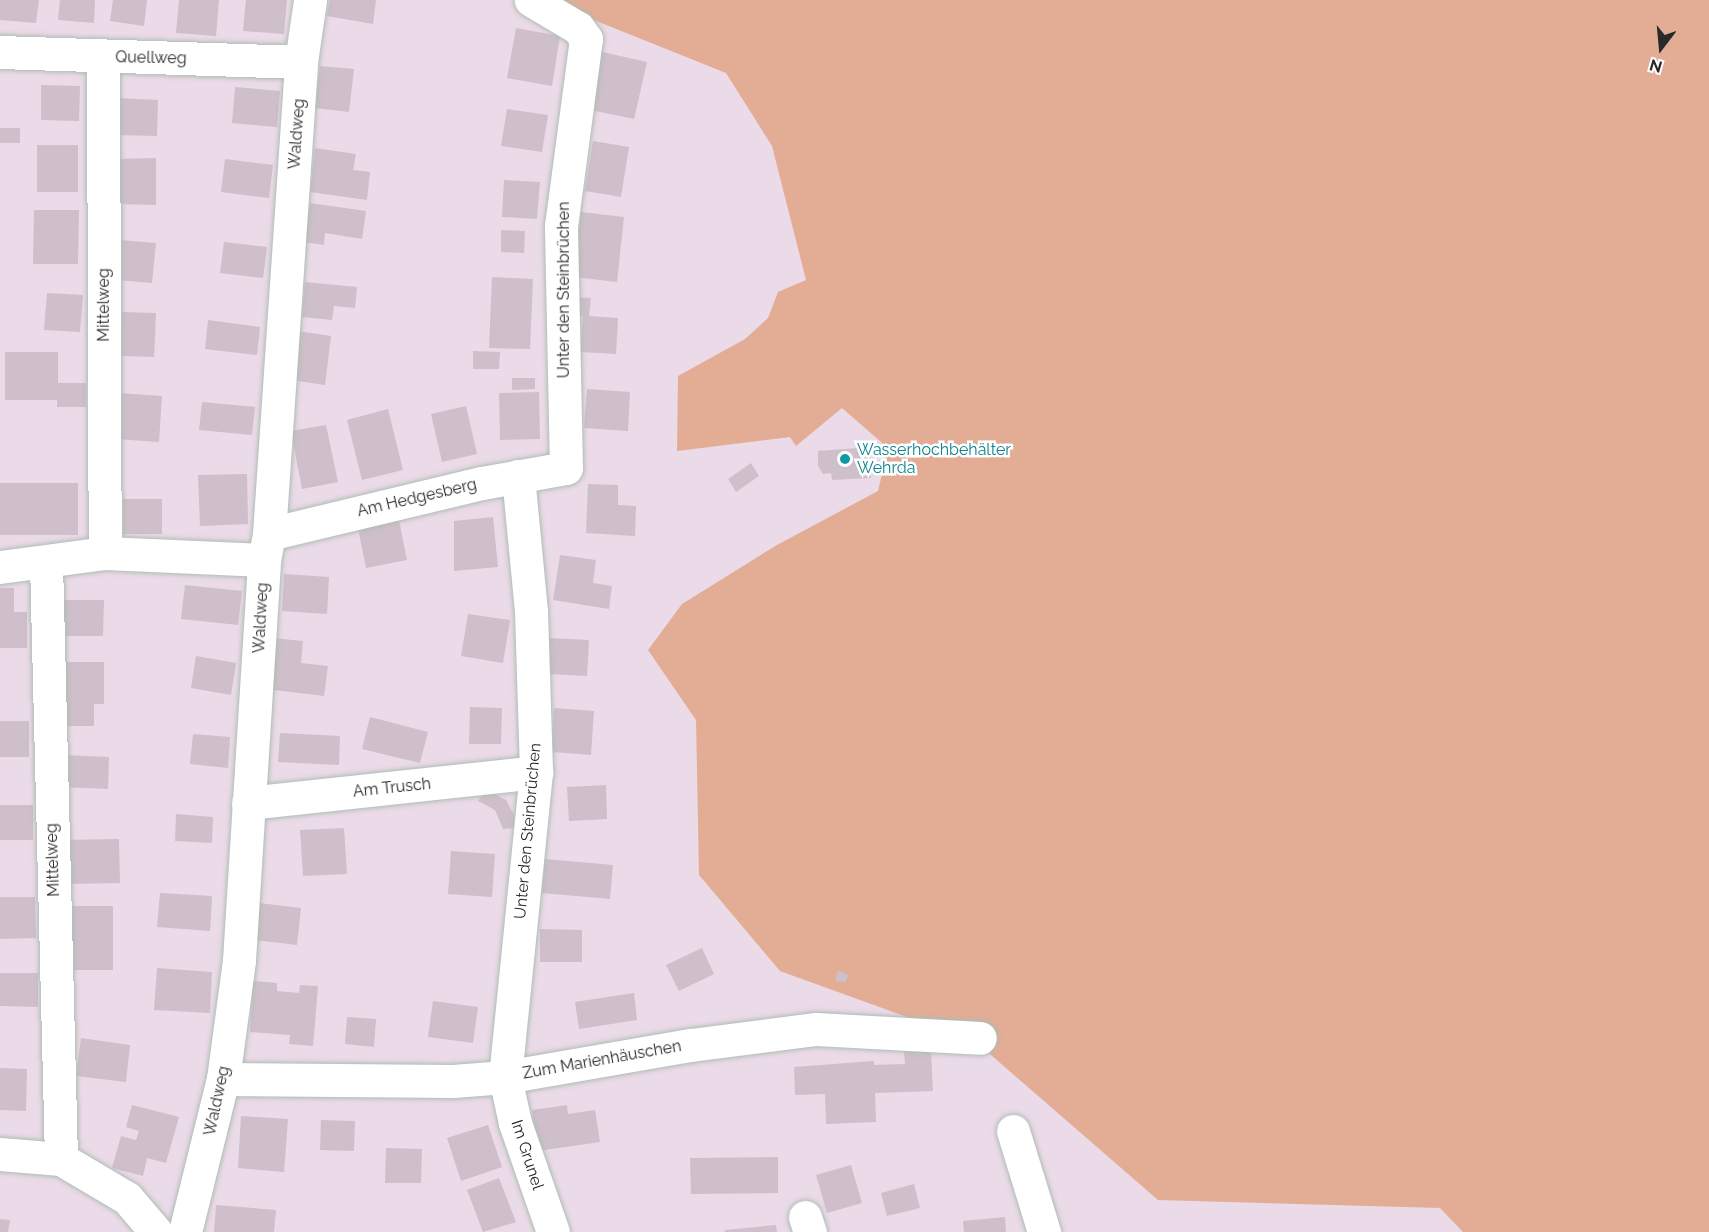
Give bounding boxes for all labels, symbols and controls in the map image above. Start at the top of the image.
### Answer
north arrow [1631,18,1691,78]
street label: Quellweg [115,48,187,68]
text: N [1647,55,1664,77]
street label: Waldweg [285,98,309,170]
street label: Unter den Steinbrüchen [554,201,574,379]
street label: Mittelweg [94,268,114,342]
place label: Wasserhochbehälter Wehrda [857,440,1011,478]
marker: Wasserhochbehälter Wehrda [838,452,852,466]
street label: Am Hedgesberg [355,475,479,521]
street label: Waldweg [250,582,272,654]
street label: Unter den Steinbrüchen [511,742,545,920]
street label: Am Trusch [352,774,432,802]
street label: Mittelweg [42,823,64,897]
street label: Zum Marienhäuschen [521,1037,683,1083]
street label: Waldweg [200,1064,234,1138]
street label: Im Grunel [507,1118,547,1192]

